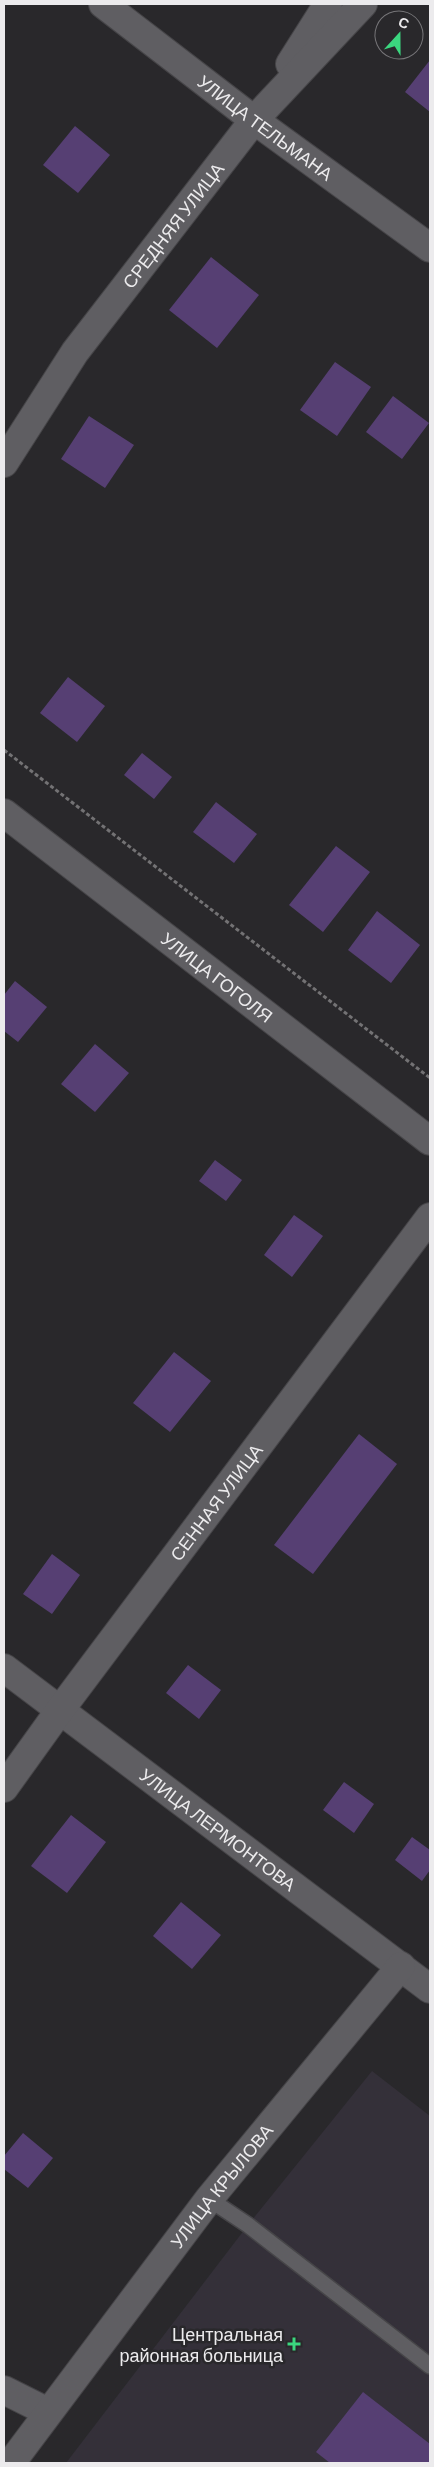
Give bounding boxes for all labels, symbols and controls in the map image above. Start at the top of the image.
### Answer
north arrow [374,10,424,60]
text: С [396,13,412,32]
street label: УЛИЦА ТЕЛЬМАНА [194,70,337,185]
street label: СРЕДНЯЯ УЛИЦА [118,158,228,292]
street label: УЛИЦА ГОГОЛЯ [157,927,277,1027]
street label: СЕННАЯ УЛИЦА [165,1439,267,1565]
street label: УЛИЦА ЛЕРМОНТОВА [136,1763,300,1895]
street label: УЛИЦА КРЫЛОВА [165,2119,277,2252]
place label: Центральная районная больница [120,2323,284,2366]
marker: Центральная районная больница [287,2337,301,2351]

